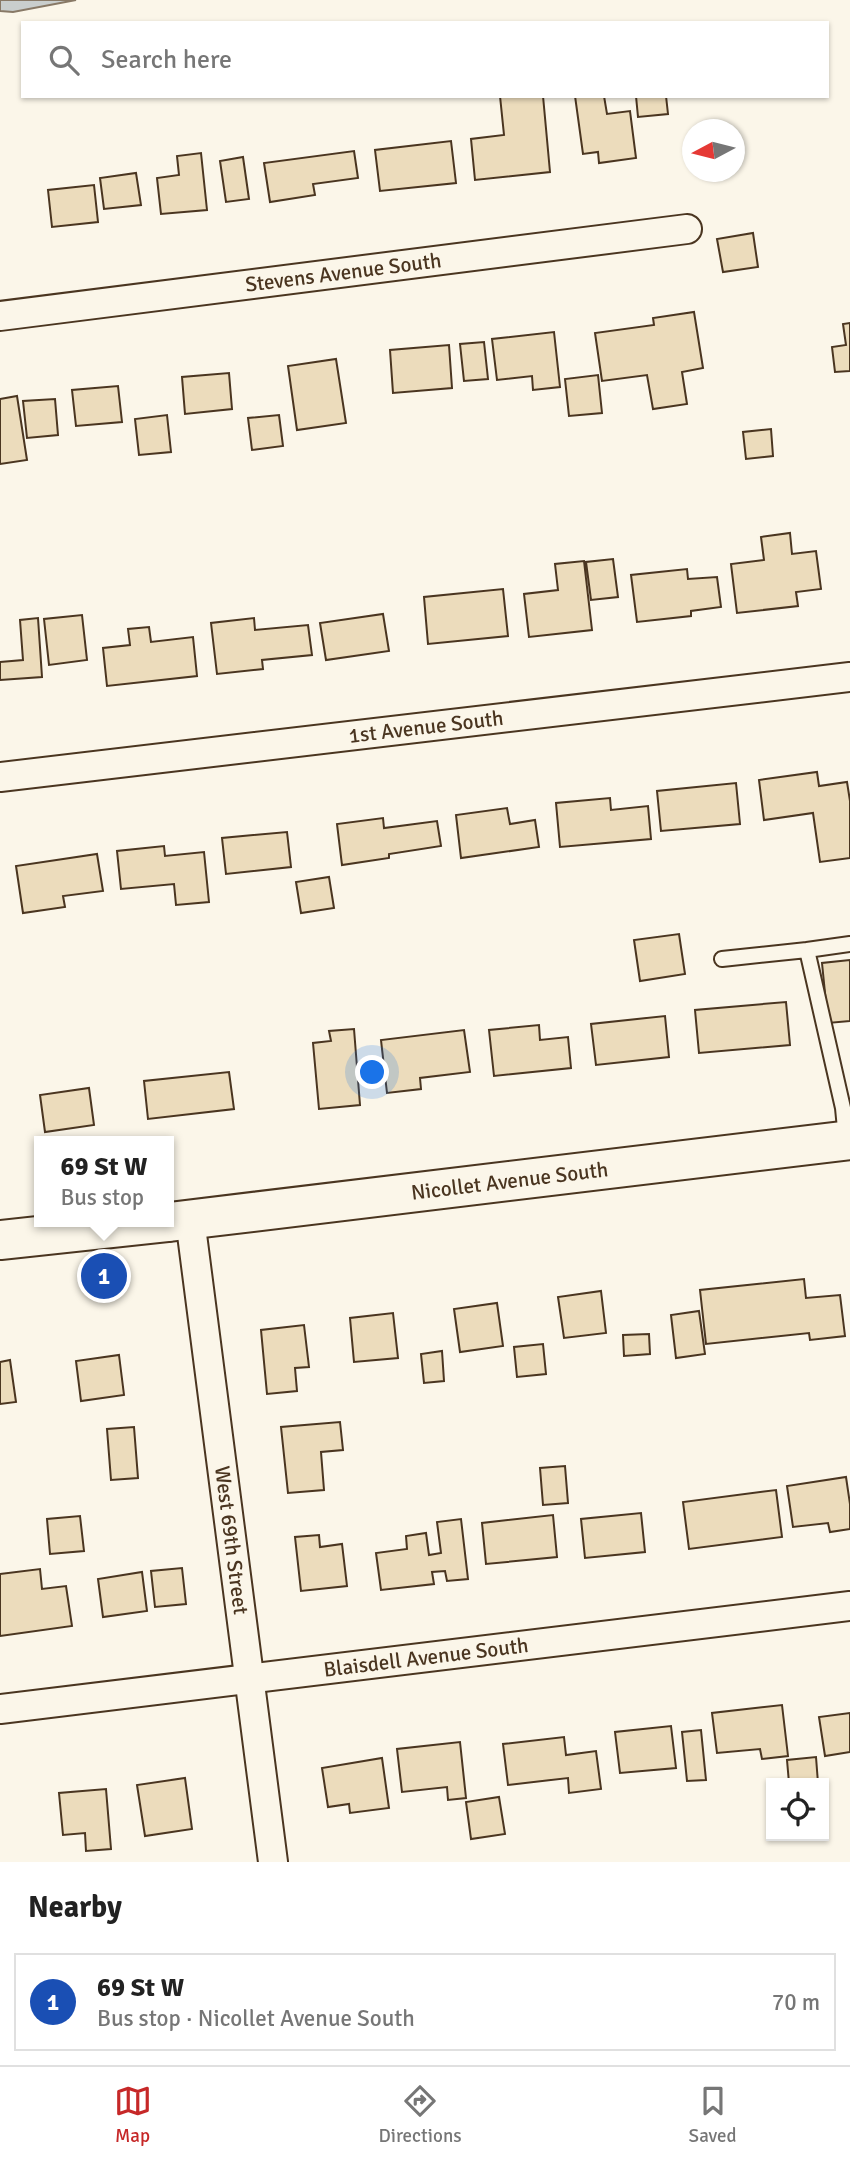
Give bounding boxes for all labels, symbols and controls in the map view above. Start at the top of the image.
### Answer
search box [21,21,829,98]
icon: search [45,41,83,79]
text: Search here [101,44,232,76]
north arrow [682,119,745,182]
street label: Stevens Avenue South [244,247,443,298]
street label: 1st Avenue South [347,705,505,749]
your location [355,1055,389,1089]
popup [34,1136,174,1227]
text: 69 St W [60,1151,148,1183]
street label: Nicollet Avenue South [410,1156,610,1206]
text: Bus stop [60,1183,144,1212]
pin: 1 [81,1250,127,1302]
street label: West 69th Street [209,1464,254,1616]
street label: Blaisdell Avenue South [322,1632,530,1683]
map controls [766,1778,829,1841]
button: locate [766,1778,829,1841]
text: Nearby [28,1889,122,1926]
text: 69 St W [97,1972,184,2004]
text: 1 [47,1988,59,2017]
text: 70 m [772,1988,820,2017]
text: Bus stop · Nicollet Avenue South [97,2004,415,2033]
tab: Map [114,2082,152,2148]
tab: Directions [379,2082,462,2148]
tab: Saved [689,2082,736,2148]

